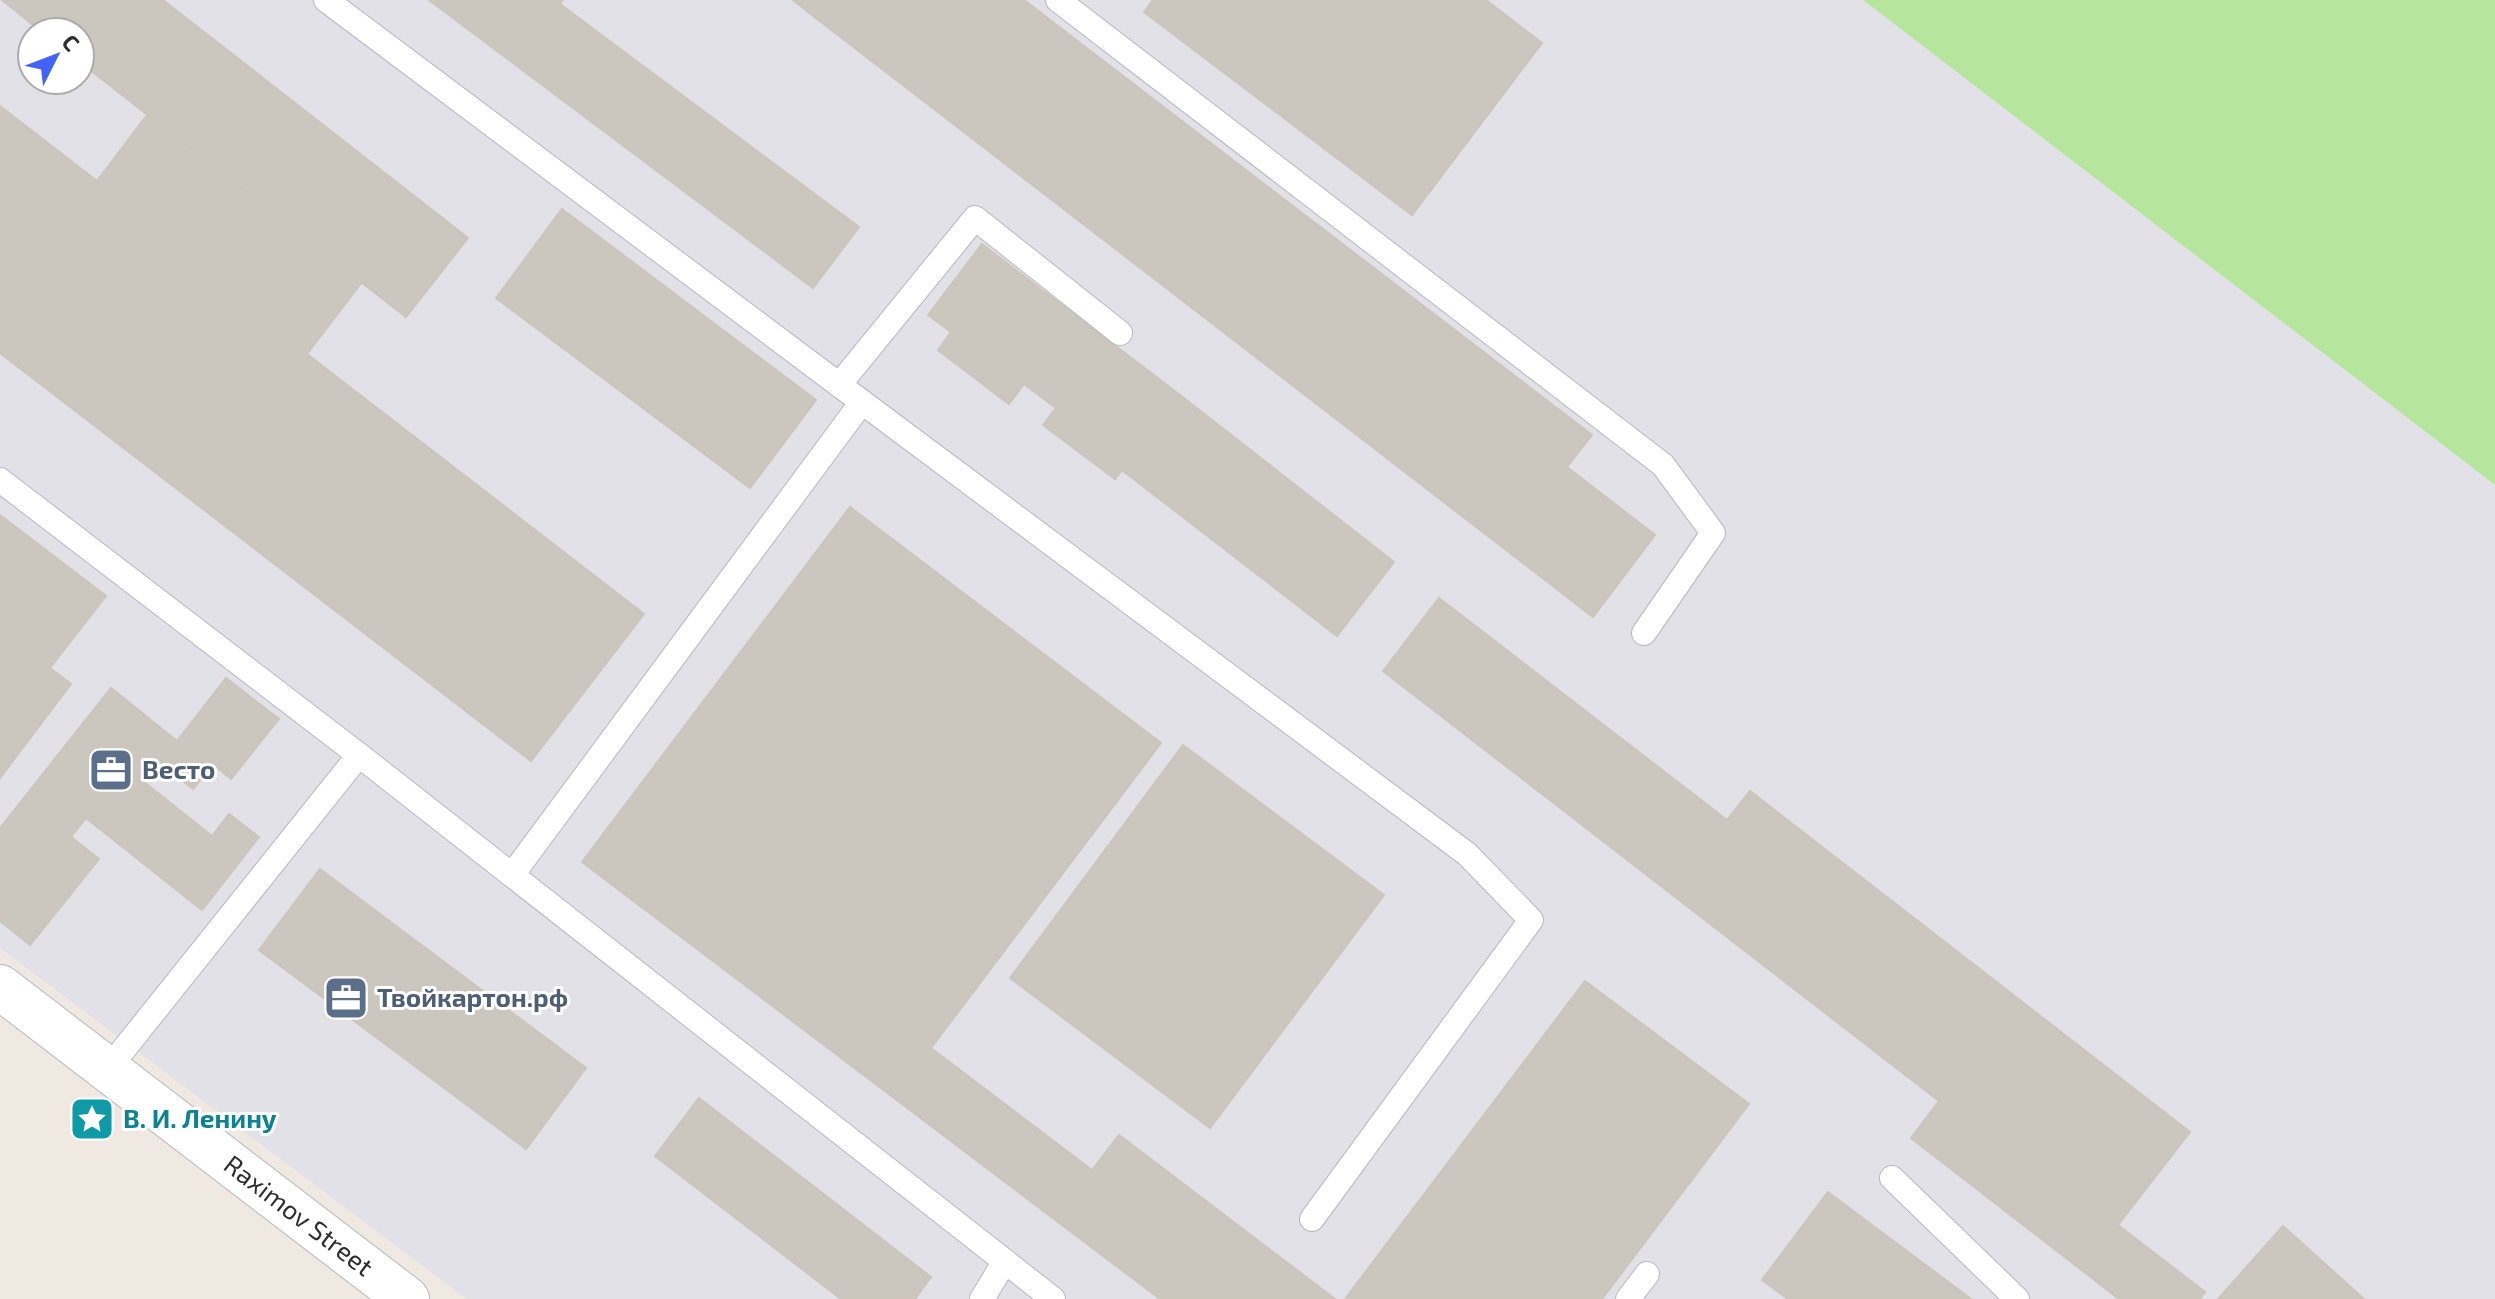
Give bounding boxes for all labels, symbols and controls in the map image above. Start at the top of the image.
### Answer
north arrow [16,16,96,96]
text: С [58,28,86,56]
office icon: Весто [87,746,135,794]
place label: Весто [142,753,215,784]
office icon: Твойкартон.рф [322,974,370,1022]
place label: Твойкартон.рф [377,981,568,1012]
place icon: В. И. Ленину [68,1095,116,1143]
place label: В. И. Ленину [123,1102,277,1133]
street label: Raximov Street [219,1148,380,1281]

